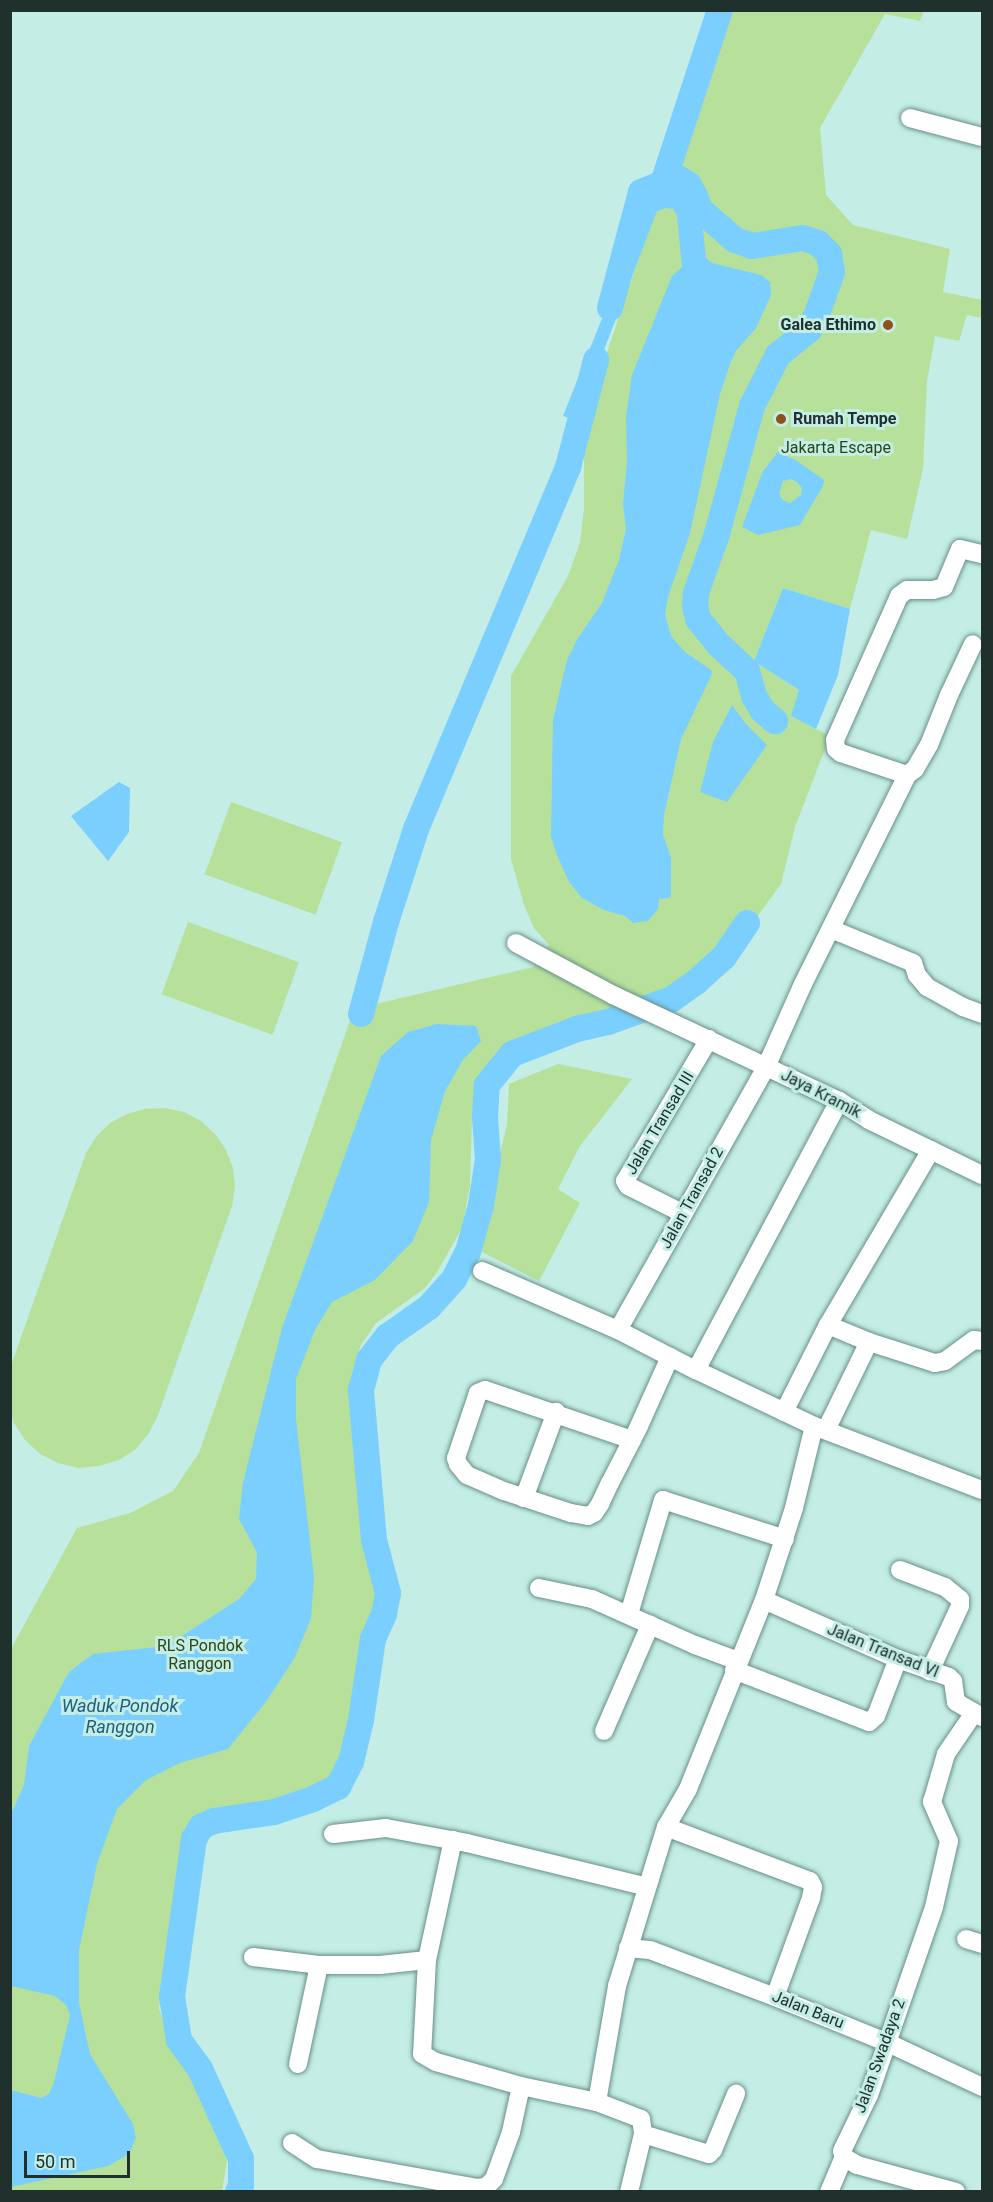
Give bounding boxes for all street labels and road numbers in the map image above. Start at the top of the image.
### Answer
street label: Jaya Kramik [778,1066,864,1122]
street label: Jalan Transad III [622,1068,698,1178]
street label: Jalan Transad 2 [656,1144,728,1252]
street label: Jalan Transad VI [824,1620,942,1682]
street label: Jalan Baru [769,1987,847,2033]
street label: Jalan Swadaya 2 [850,1996,910,2116]

